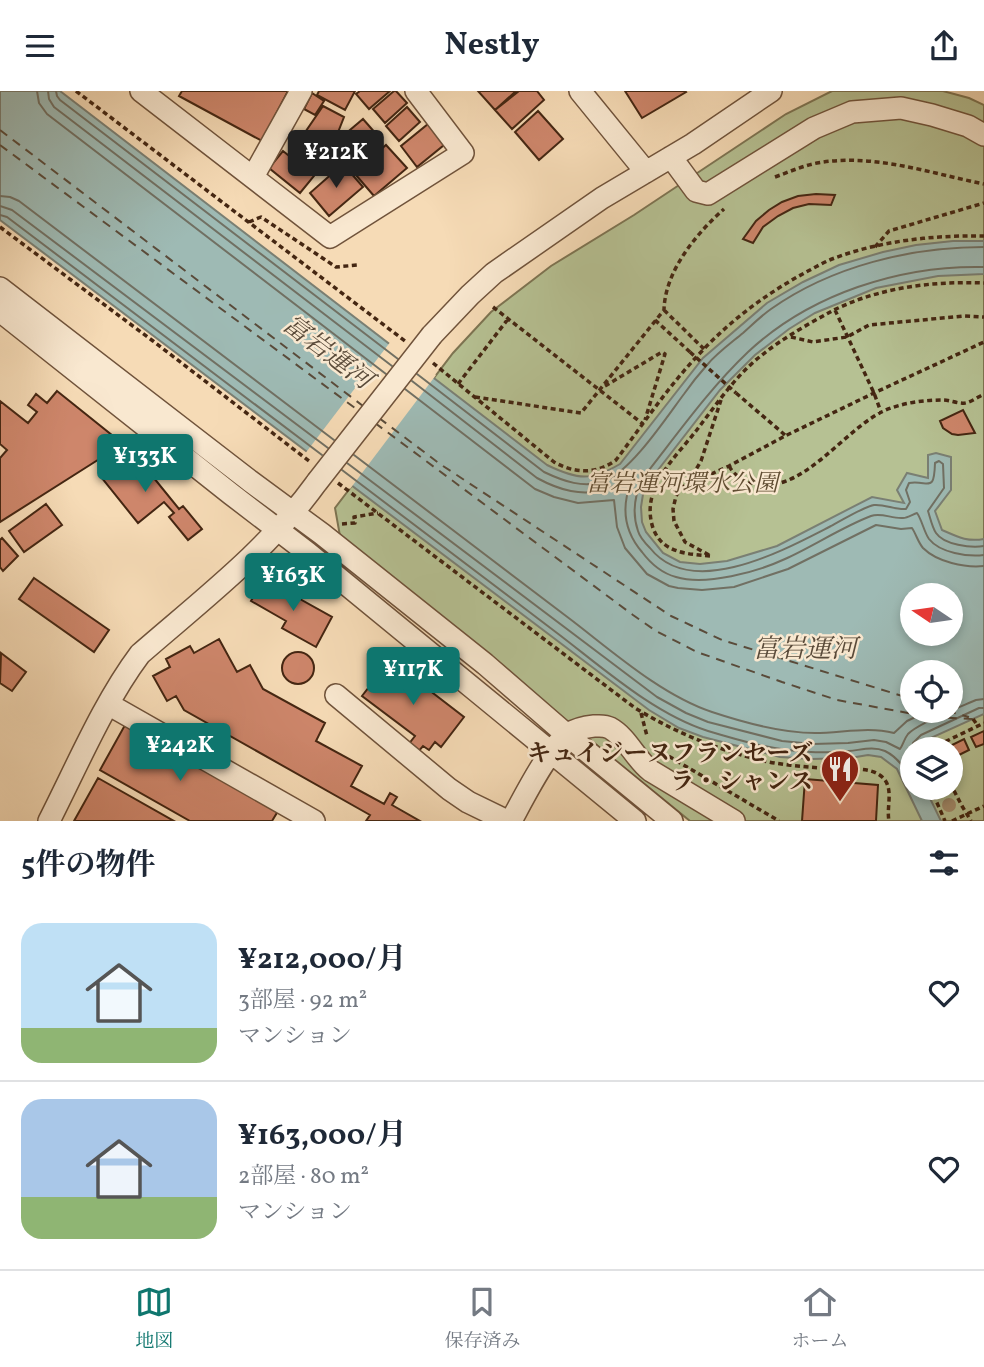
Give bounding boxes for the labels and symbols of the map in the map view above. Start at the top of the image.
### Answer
pin: ¥212K [287,131,385,190]
water label: 富岩運河 [275,307,383,401]
pin: ¥133K [96,435,194,494]
park label: 富岩運河環水公園 [586,468,782,502]
pin: ¥163K [244,553,342,613]
north arrow [900,583,962,646]
water label: 富岩運河 [753,632,861,668]
pin: ¥117K [364,647,462,707]
pin: ¥242K [131,723,229,783]
place label: キュイジーヌフランセーズ ラ・シャンス [527,738,813,800]
restaurant icon: キュイジーヌフランセーズ ラ・シャンス [819,748,861,803]

